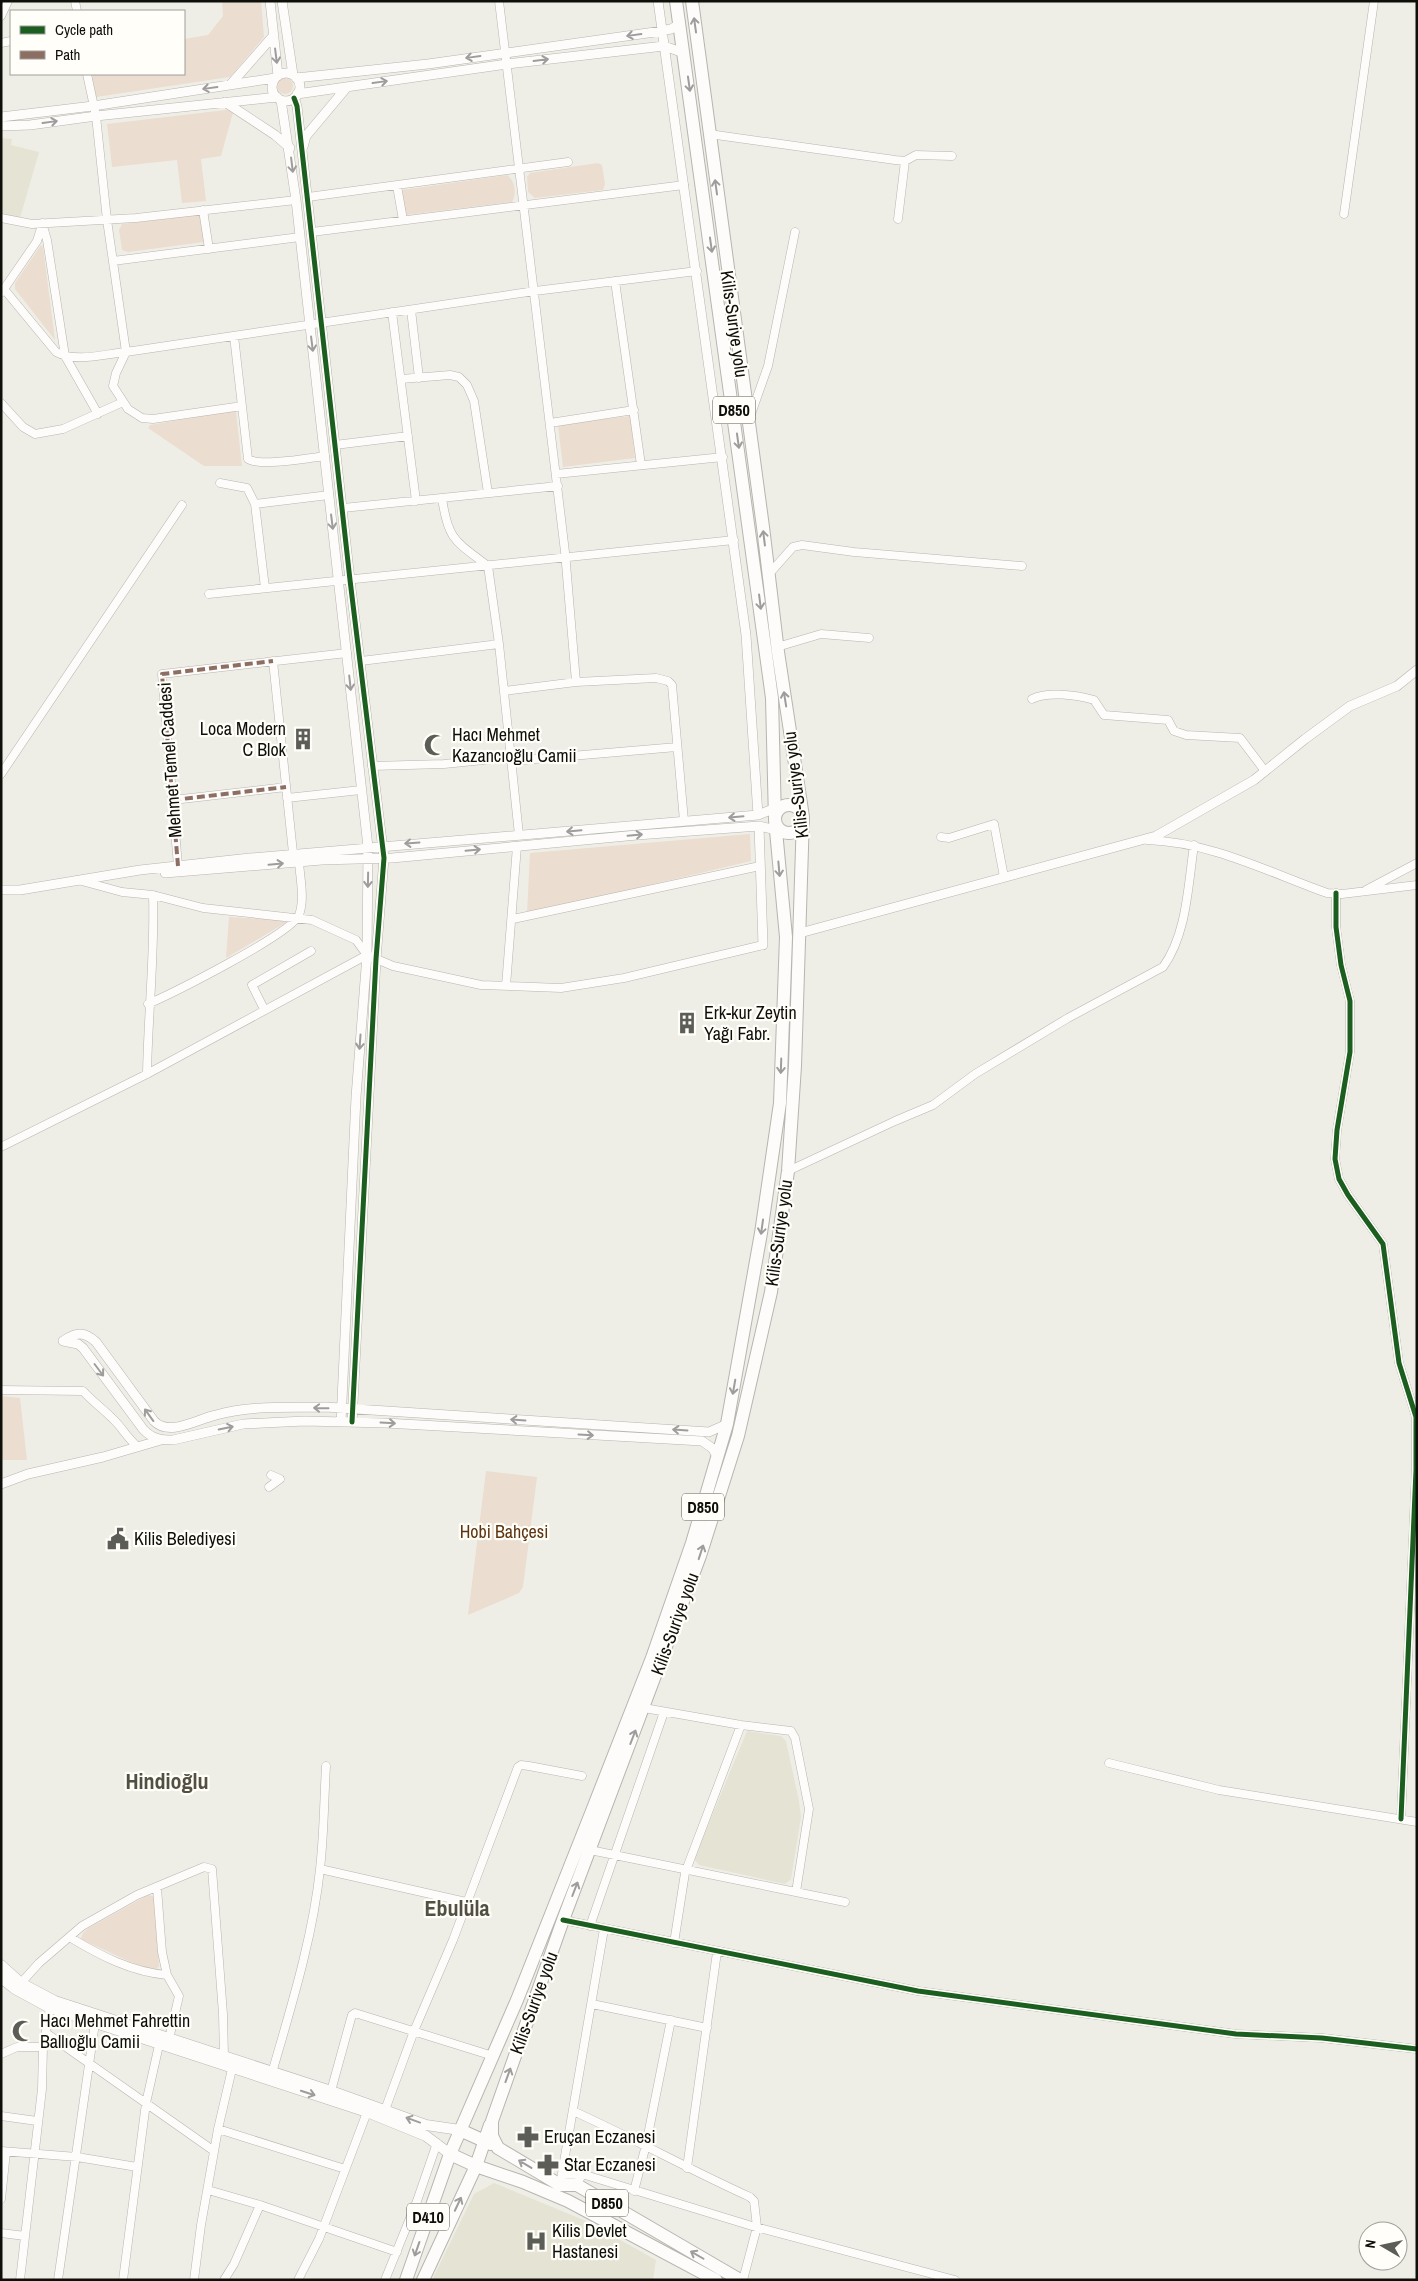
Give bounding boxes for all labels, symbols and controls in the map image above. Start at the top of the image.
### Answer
legend [10,10,185,75]
one-way arrow [690,18,700,34]
text: Cycle path [55,19,113,40]
one-way arrow [626,30,642,40]
text: Path [55,44,80,65]
one-way arrow [271,48,281,64]
one-way arrow [465,53,481,63]
one-way arrow [533,55,549,65]
one-way arrow [684,76,694,92]
one-way arrow [372,77,388,87]
one-way arrow [202,84,218,94]
one-way arrow [41,117,57,127]
one-way arrow [287,157,297,173]
one-way arrow [711,179,721,195]
one-way arrow [706,237,716,253]
street label: Kilis-Suriye yolu [715,269,754,379]
one-way arrow [307,336,317,352]
road number: D850 [713,396,755,424]
one-way arrow [733,432,743,448]
one-way arrow [327,513,337,529]
one-way arrow [759,531,769,547]
one-way arrow [755,593,765,609]
one-way arrow [345,675,355,691]
street label: Mehmet Temel Caddesi [152,682,187,839]
one-way arrow [780,692,790,708]
place label: Loca Modern C Blok [200,716,287,762]
place label: Hacı Mehmet Kazancıoğlu Camii [452,722,577,768]
building icon: Loca Modern C Blok [290,726,316,752]
street label: Kilis-Suriye yolu [777,730,814,840]
mosque icon: Hacı Mehmet Kazancıoğlu Camii [422,732,448,758]
one-way arrow [728,812,744,821]
one-way arrow [566,826,582,835]
one-way arrow [627,830,643,840]
one-way arrow [404,839,420,848]
one-way arrow [465,845,481,855]
one-way arrow [268,859,284,868]
one-way arrow [774,861,784,877]
one-way arrow [363,871,372,887]
place label: Erk-kur Zeytin Yağı Fabr. [704,1000,797,1046]
building icon: Erk-kur Zeytin Yağı Fabr. [674,1010,700,1036]
one-way arrow [356,1033,365,1049]
one-way arrow [776,1058,786,1074]
street label: Kilis-Suriye yolu [759,1178,798,1288]
one-way arrow [757,1219,767,1235]
one-way arrow [94,1363,104,1377]
one-way arrow [728,1379,738,1395]
one-way arrow [313,1403,329,1412]
one-way arrow [144,1408,154,1422]
one-way arrow [510,1415,526,1424]
one-way arrow [380,1419,396,1428]
one-way arrow [218,1423,234,1432]
one-way arrow [672,1426,688,1435]
one-way arrow [577,1430,593,1439]
road number: D850 [682,1494,724,1520]
park label: Hobi Bahçesi [460,1519,548,1544]
public building icon: Kilis Belediyesi [105,1526,131,1552]
place label: Kilis Belediyesi [134,1526,236,1551]
one-way arrow [697,1544,706,1560]
street label: Kilis-Suriye yolu [644,1569,705,1679]
one-way arrow [629,1730,638,1745]
district label: Hindioğlu [125,1766,209,1796]
one-way arrow [571,1882,580,1897]
district label: Ebulüla [424,1893,490,1923]
street label: Kilis-Suriye yolu [503,1948,564,2058]
place label: Hacı Mehmet Fahrettin Ballıoğlu Camii [40,2008,190,2054]
mosque icon: Hacı Mehmet Fahrettin Ballıoğlu Camii [10,2018,36,2044]
one-way arrow [504,2067,513,2083]
one-way arrow [299,2089,315,2098]
one-way arrow [405,2115,421,2124]
pharmacy icon: Eruçan Eczanesi [515,2124,541,2150]
place label: Eruçan Eczanesi [544,2124,656,2149]
pharmacy icon: Star Eczanesi [535,2152,561,2178]
place label: Star Eczanesi [564,2152,656,2177]
one-way arrow [518,2158,532,2168]
road number: D850 [586,2190,628,2216]
one-way arrow [454,2197,463,2212]
road number: D410 [407,2204,449,2230]
place label: Kilis Devlet Hastanesi [552,2218,627,2264]
north arrow [1358,2221,1408,2271]
hospital icon: Kilis Devlet Hastanesi [523,2228,549,2254]
text: N [1361,2238,1380,2249]
one-way arrow [412,2241,421,2256]
one-way arrow [691,2250,705,2260]

